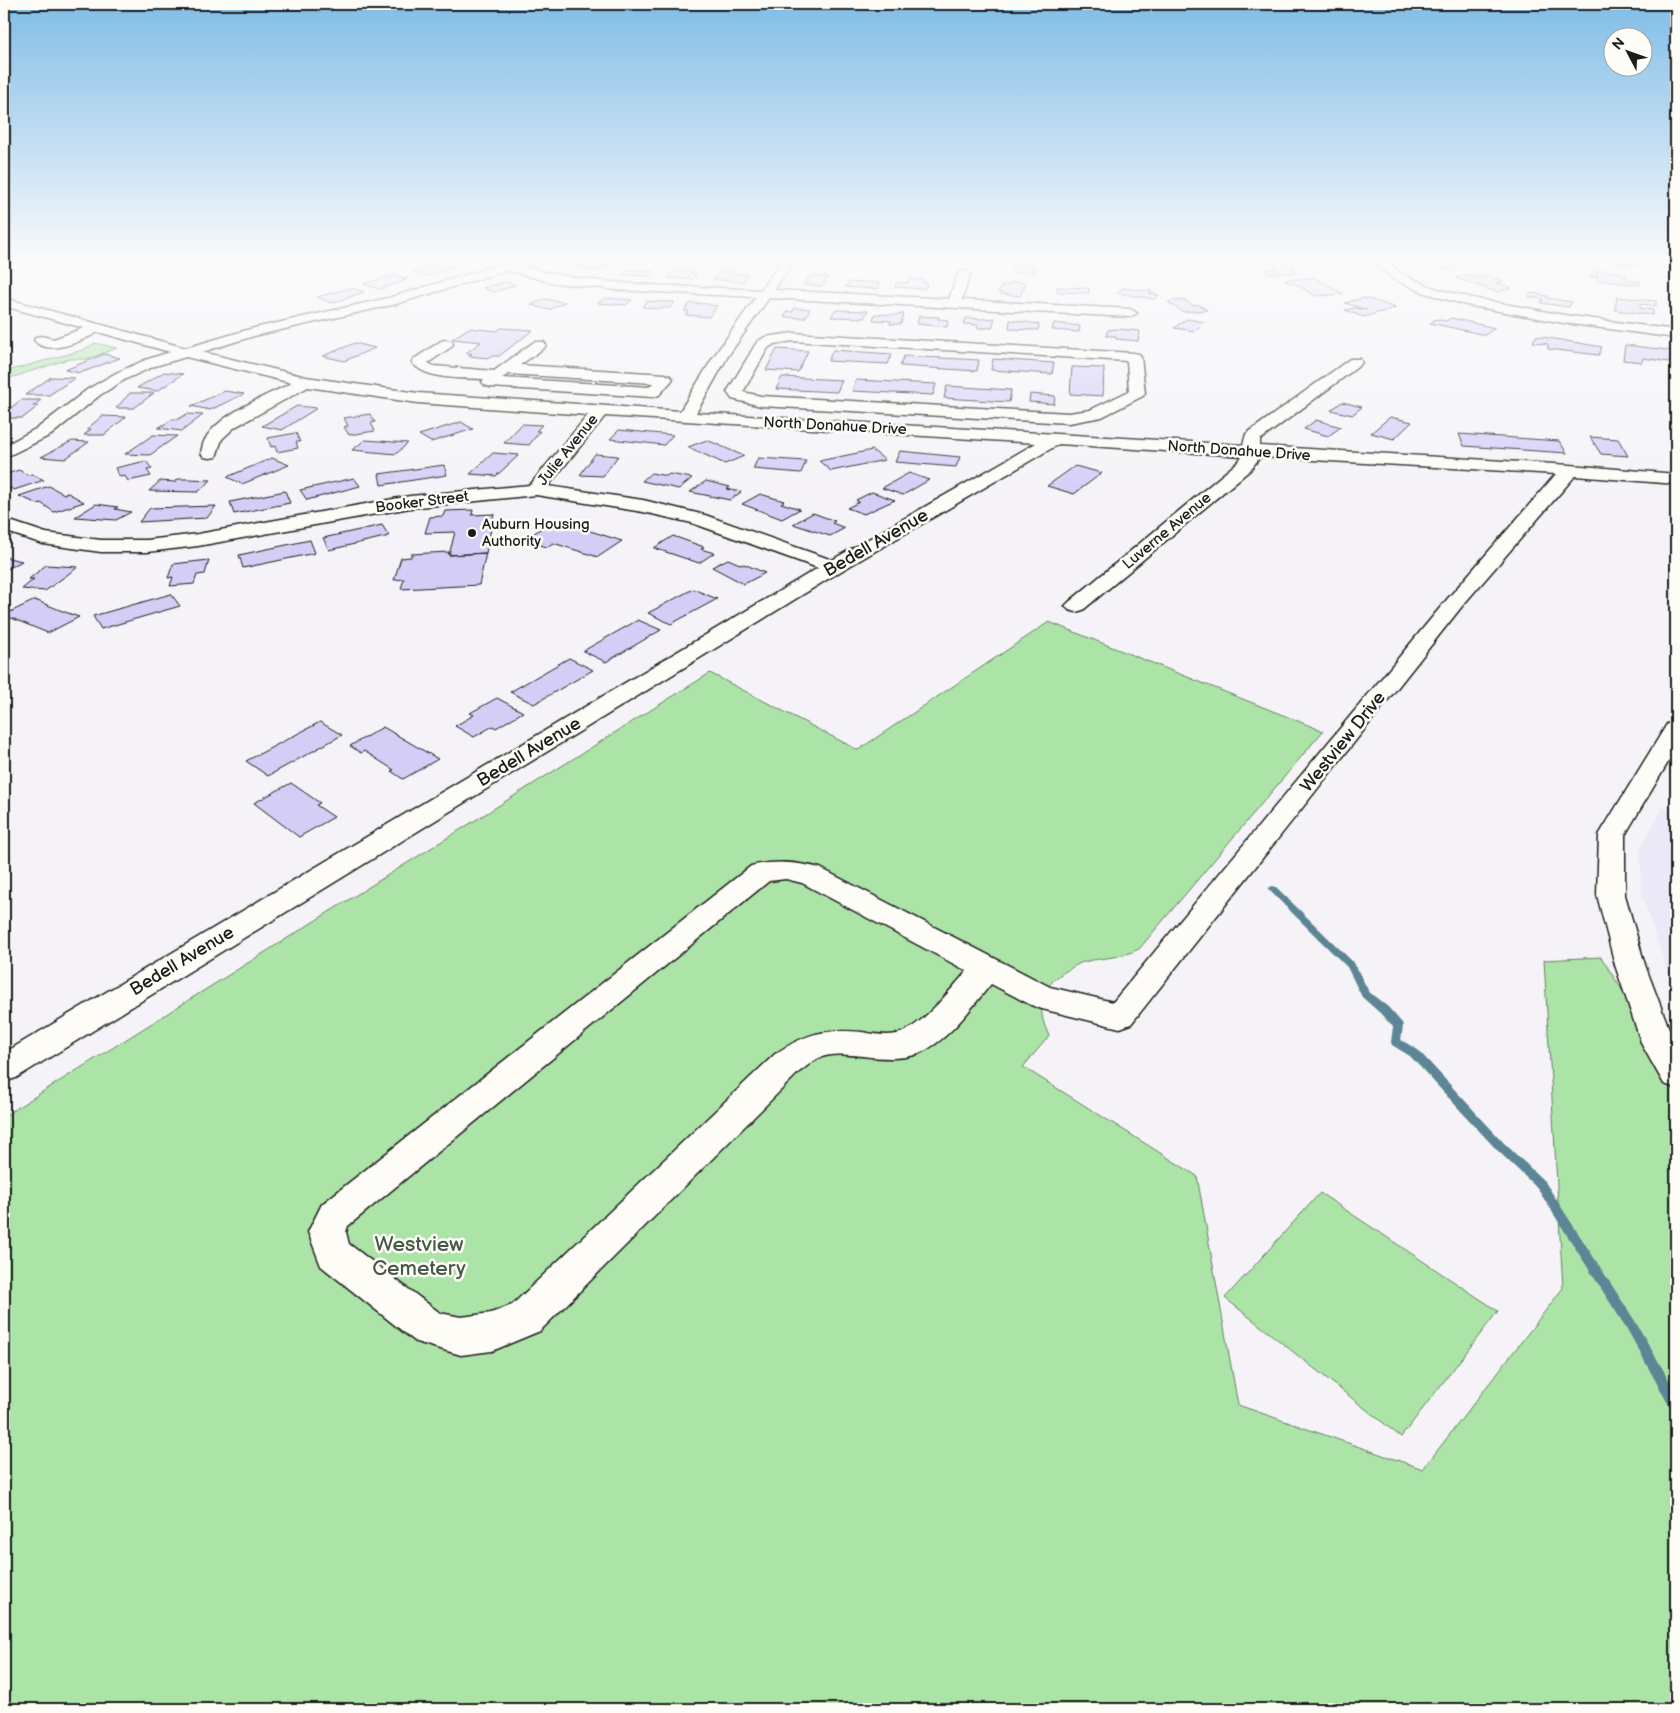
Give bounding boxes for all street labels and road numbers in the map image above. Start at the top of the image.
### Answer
street label: Julie Avenue [533,410,603,490]
street label: North Donahue Drive [763,413,907,439]
street label: North Donahue Drive [1167,437,1311,465]
street label: Booker Street [374,487,470,517]
street label: Luverne Avenue [1119,488,1215,574]
street label: Bedell Avenue [820,504,932,581]
street label: Westview Drive [1296,687,1390,797]
street label: Bedell Avenue [473,713,585,791]
street label: Bedell Avenue [126,922,238,1000]

